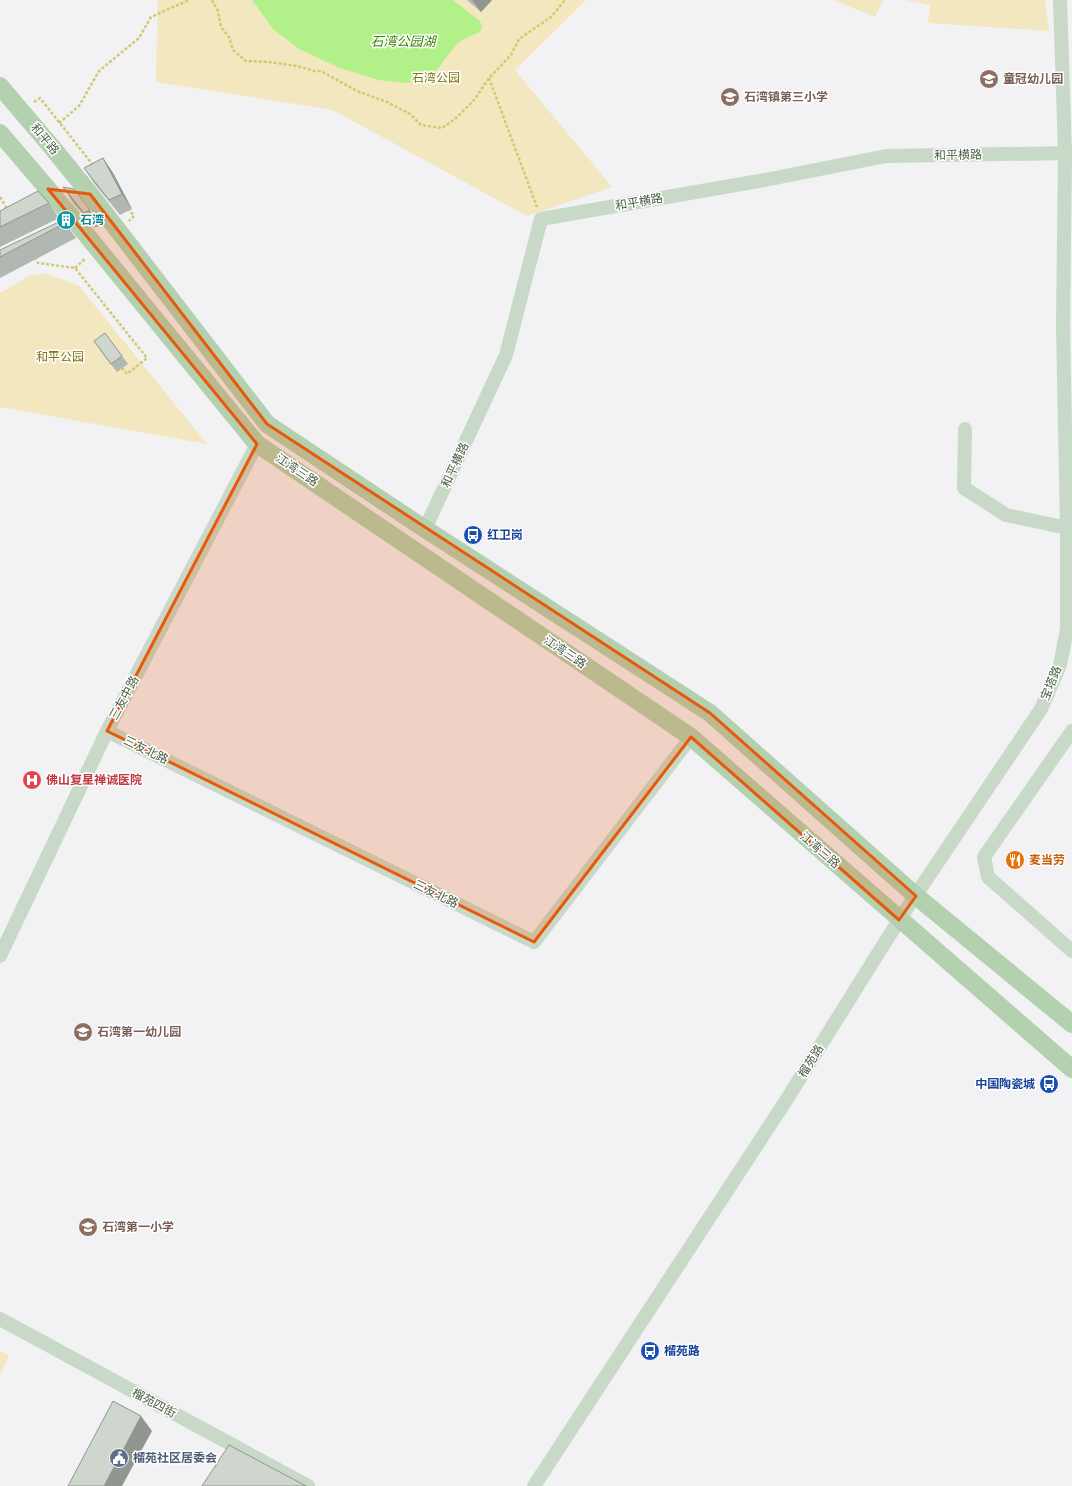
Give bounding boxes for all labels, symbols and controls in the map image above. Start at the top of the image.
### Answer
water label: 石湾公园湖 [370,32,437,51]
school or university icon: 童冠幼儿园 [978,68,1000,90]
park label: 石湾公园 [412,69,460,86]
place label: 童冠幼儿园 [1003,70,1063,87]
school or university icon: 石湾镇第三小学 [719,86,741,108]
place label: 石湾镇第三小学 [744,88,828,105]
street label: 和平路 [27,119,63,158]
street label: 和平横路 [934,146,982,163]
street label: 和平横路 [614,189,664,214]
building icon: 石湾 [55,209,77,231]
place label: 石湾 [80,211,104,228]
park label: 和平公园 [36,348,84,365]
street label: 和平横路 [437,439,472,490]
street label: 江湾三路 [273,449,322,490]
bus stop icon: 红卫岗 [462,524,484,546]
place label: 红卫岗 [487,526,523,543]
street label: 江湾三路 [541,631,590,672]
street label: 宝塔路 [1036,663,1065,703]
street label: 三友中路 [105,673,142,723]
street label: 三友北路 [121,731,172,768]
hospital icon: 佛山复星禅诚医院 [21,769,43,791]
place label: 佛山复星禅诚医院 [46,771,142,788]
street label: 江湾三路 [797,827,844,872]
restaurant icon: 麦当劳 [1004,849,1026,871]
place label: 麦当劳 [1029,851,1065,868]
street label: 三友北路 [411,875,462,912]
school or university icon: 石湾第一幼儿园 [72,1021,94,1043]
place label: 石湾第一幼儿园 [97,1023,181,1040]
street label: 榴苑路 [794,1041,827,1081]
bus stop icon: 中国陶瓷城 [1038,1073,1060,1095]
place label: 中国陶瓷城 [975,1075,1035,1092]
school or university icon: 石湾第一小学 [77,1216,99,1238]
place label: 石湾第一小学 [102,1218,174,1235]
bus stop icon: 榴苑路 [639,1340,661,1362]
place label: 榴苑路 [664,1342,700,1359]
street label: 榴苑四街 [129,1384,179,1421]
public building icon: 榴苑社区居委会 [108,1447,130,1469]
place label: 榴苑社区居委会 [133,1449,217,1466]

